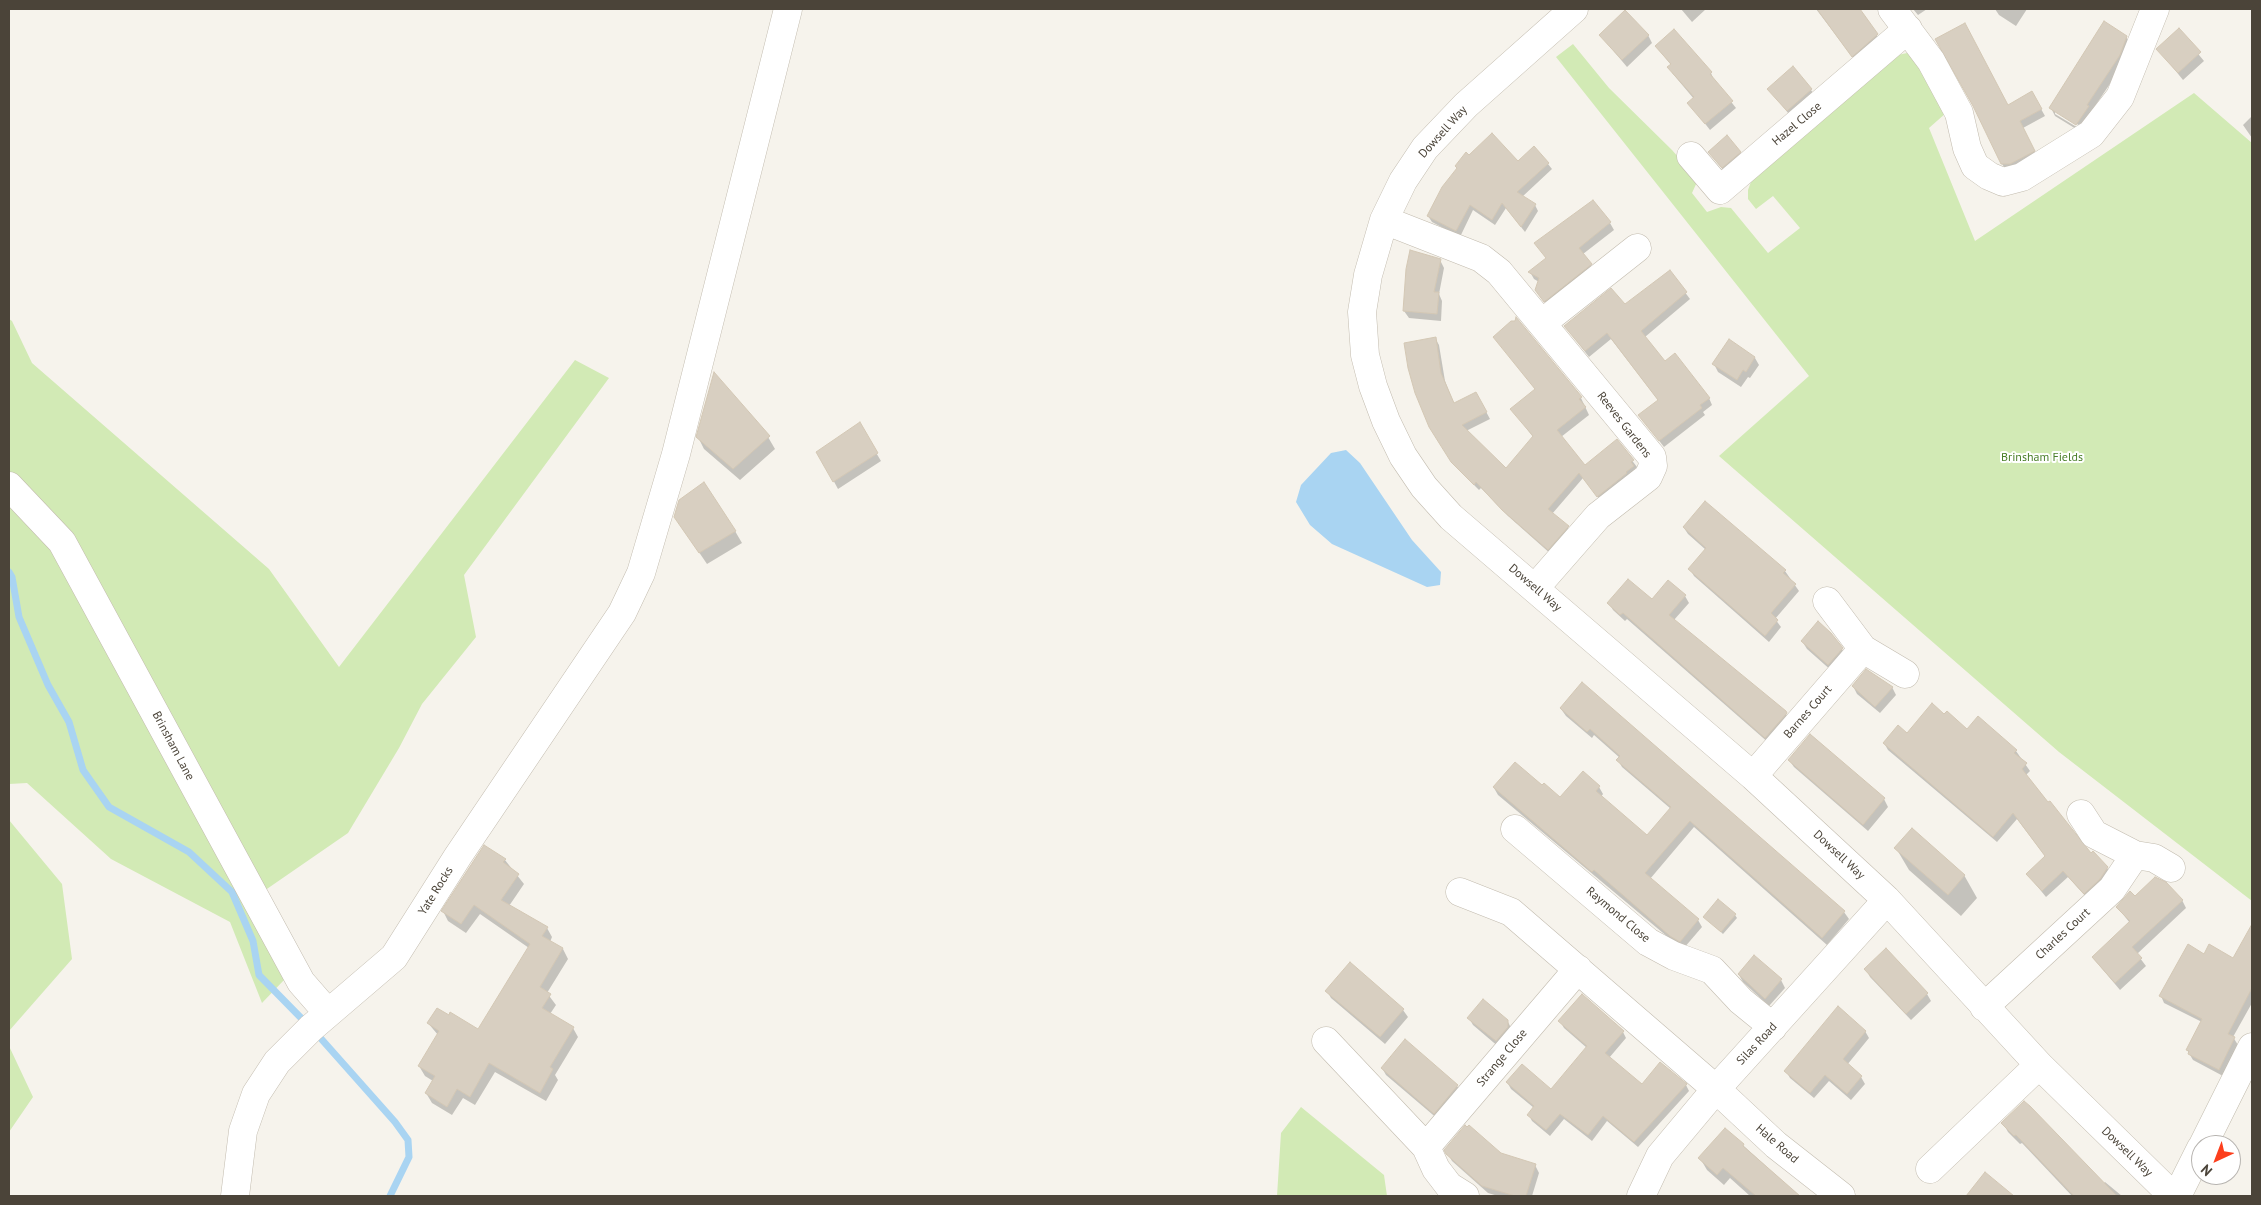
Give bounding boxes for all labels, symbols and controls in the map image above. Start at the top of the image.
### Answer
street label: Hazel Close [1769,99,1825,149]
street label: Dowsell Way [1416,103,1470,161]
street label: Reeves Gardens [1594,389,1654,461]
park label: Brinsham Fields [2001,451,2083,465]
street label: Dowsell Way [1506,561,1564,615]
street label: Barnes Court [1781,682,1835,742]
street label: Brinsham Lane [149,709,197,783]
street label: Dowsell Way [1810,827,1868,883]
street label: Yate Rocks [416,864,456,918]
street label: Raymond Close [1583,884,1653,946]
street label: Charles Court [2033,905,2093,963]
street label: Silas Road [1734,1020,1780,1068]
street label: Strange Close [1474,1026,1530,1090]
street label: Hale Road [1753,1121,1801,1167]
street label: Dowsell Way [2099,1124,2155,1180]
north arrow [2191,1135,2241,1185]
text: N [2197,1161,2216,1180]

